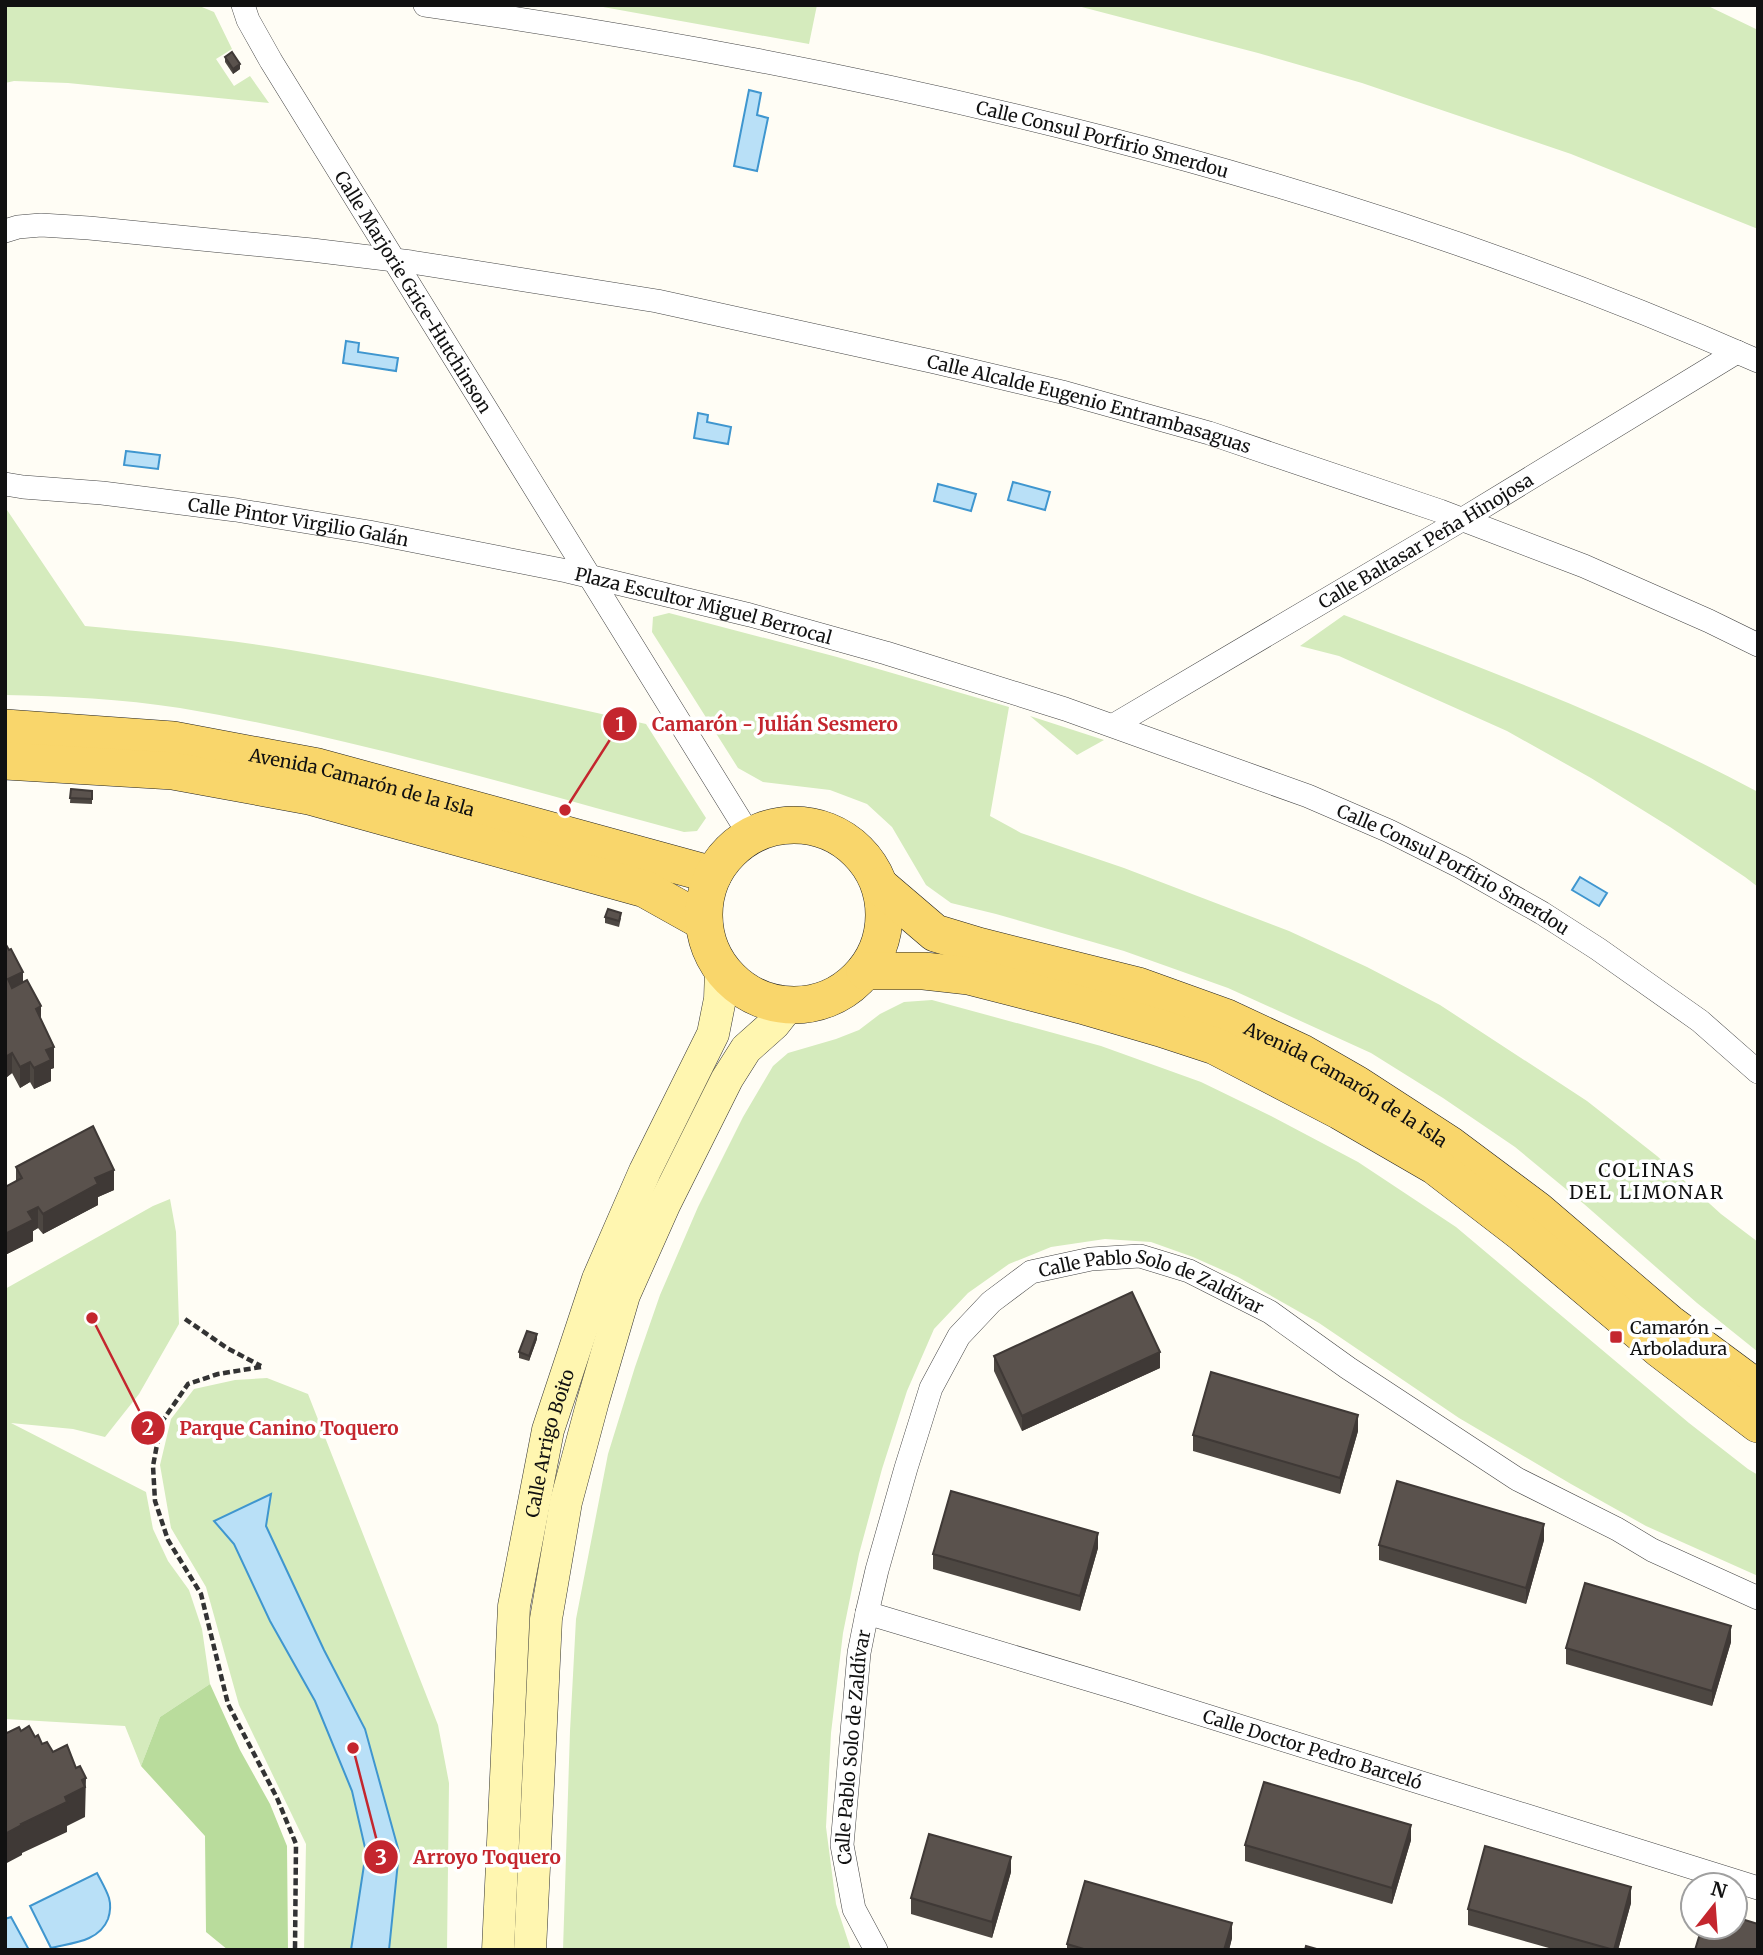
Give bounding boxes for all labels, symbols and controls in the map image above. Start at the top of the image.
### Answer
street label: Calle Consul Porfirio Smerdou [974,95,1231,182]
street label: Calle Marjorie Grice-Hutchinson [330,166,497,417]
street label: Calle Alcalde Eugenio Entrambasaguas [925,349,1254,458]
street label: Calle Baltasar Peña Hinojosa [1314,467,1537,613]
street label: Calle Pintor Virgilio Galán [187,493,411,551]
street label: Plaza Escultor Miguel Berrocal [573,562,835,649]
callout: Camarón - Julián Sesmero [603,704,912,744]
text: 1 [615,711,625,738]
text: Camarón - Julián Sesmero [652,712,898,736]
street label: Avenida Camarón de la Isla [246,743,478,821]
street label: Calle Consul Porfirio Smerdou [1334,798,1574,939]
street label: Avenida Camarón de la Isla [1240,1016,1452,1152]
district label: COLINAS DEL LIMONAR [1569,1158,1725,1204]
street label: Calle Pablo Solo de Zaldívar [1036,1244,1268,1318]
place label: Camarón - Arboladura [1629,1316,1727,1360]
marker: Camarón - Arboladura [1608,1329,1624,1345]
street label: Calle Arrigo Boito [520,1366,579,1519]
callout: Parque Canino Toquero [131,1408,413,1448]
text: 2 [142,1414,154,1441]
text: Parque Canino Toquero [179,1416,399,1440]
street label: Calle Pablo Solo de Zaldívar [830,1627,875,1867]
street label: Calle Doctor Pedro Barceló [1200,1704,1425,1794]
callout: Arroyo Toquero [364,1837,574,1877]
text: 3 [375,1844,387,1871]
text: Arroyo Toquero [412,1845,561,1869]
north arrow [1679,1871,1749,1941]
text: N [1708,1876,1730,1903]

